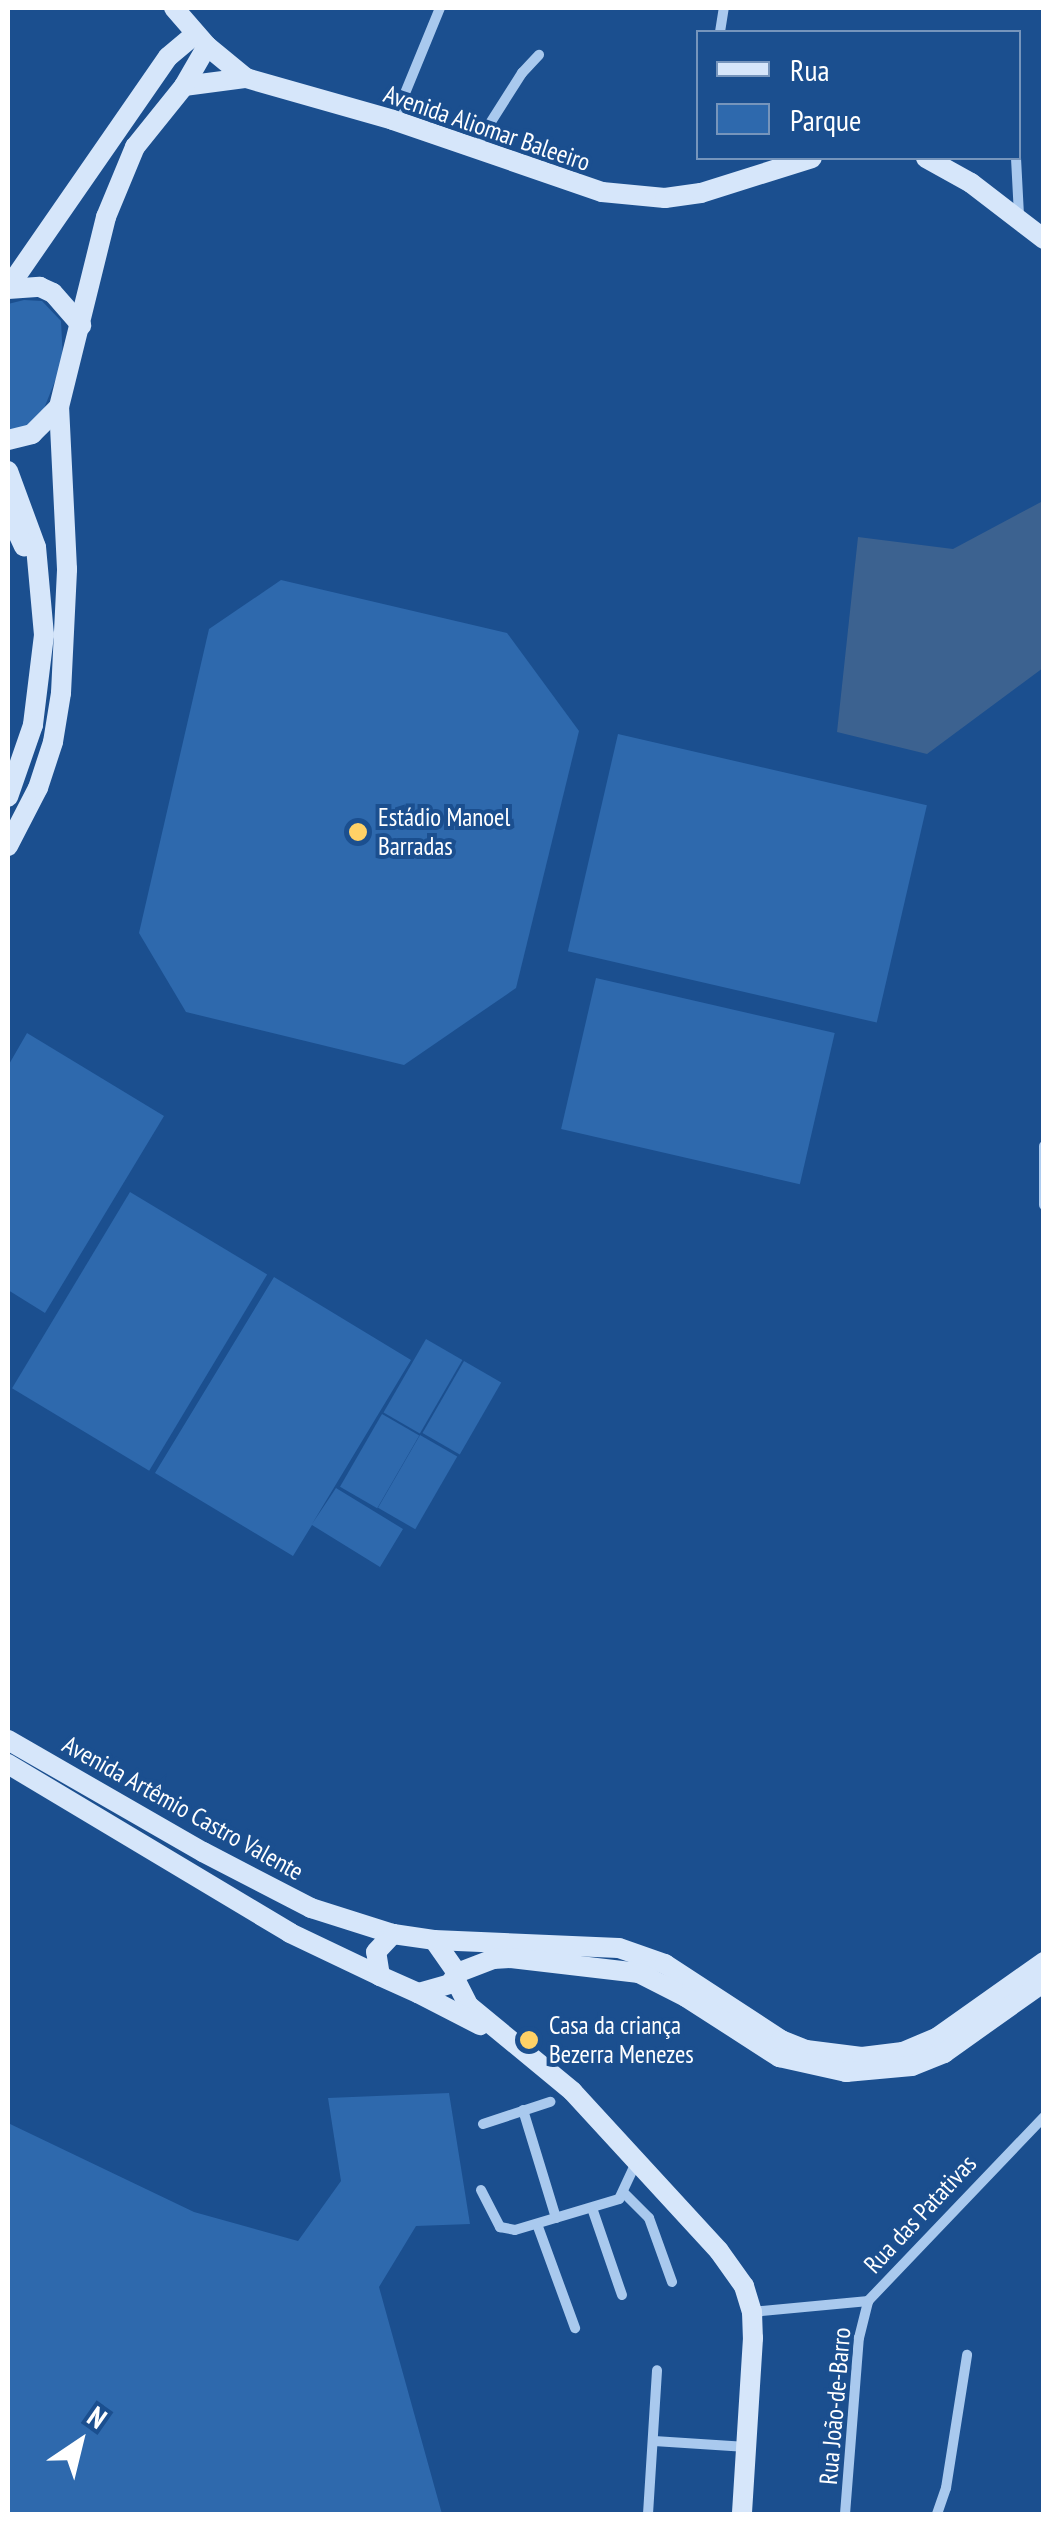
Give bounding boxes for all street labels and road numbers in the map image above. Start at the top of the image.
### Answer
street label: Avenida Aliomar Baleeiro [380,78,594,178]
street label: Avenida Artêmio Castro Valente [57,1729,309,1887]
street label: Rua das Patativas [858,2149,982,2279]
street label: Rua João-de-Barro [813,2326,857,2486]

